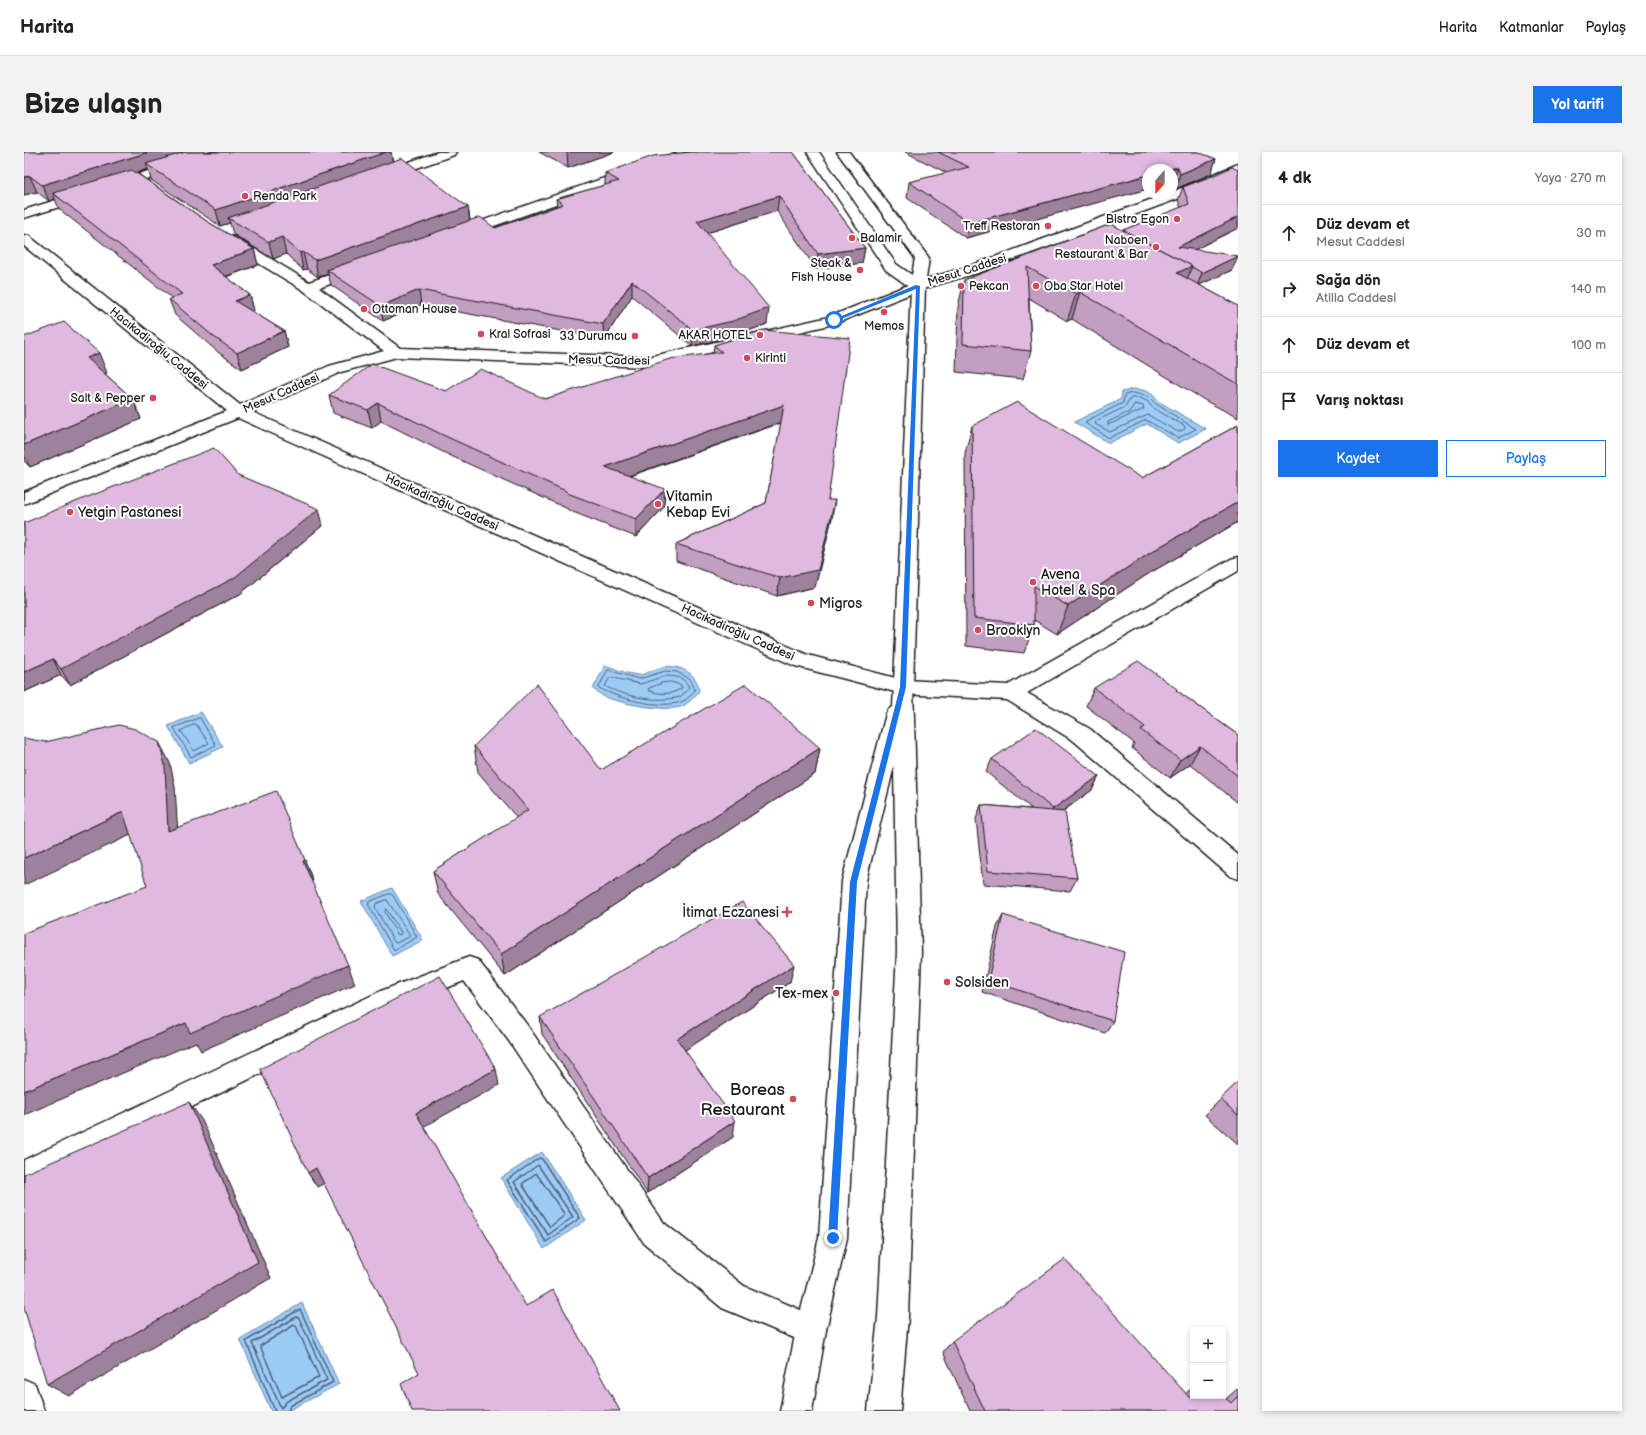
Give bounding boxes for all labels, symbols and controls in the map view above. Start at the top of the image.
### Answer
text: Harita [20,16,74,39]
text: Harita [1439,19,1477,36]
text: Katmanlar [1499,19,1564,36]
text: Paylaş [1586,19,1626,36]
button: Yol tarifi [1533,86,1622,123]
text: Bize ulaşın [24,88,163,121]
north arrow [1142,164,1178,200]
text: 4 dk [1278,168,1311,188]
text: Yaya · 270 m [1535,170,1606,186]
place label: Renda Park [253,189,317,204]
marker: Renda Park [240,191,250,201]
place label: Bistro Egon [1106,212,1169,227]
marker: Bistro Egon [1172,214,1182,224]
text: Düz devam et [1316,215,1410,234]
place label: Treff Restoran [963,219,1040,234]
marker: Treff Restoran [1043,221,1053,231]
icon: ahead [1278,222,1300,244]
text: 30 m [1576,225,1606,241]
place label: Balamir [860,231,902,246]
marker: Balamir [847,233,857,243]
place label: Naboen Restaurant & Bar [1054,233,1149,262]
text: Mesut Caddesi [1316,234,1405,250]
marker: Naboen Restaurant & Bar [1151,242,1161,252]
street label: Mesut Caddesi [926,251,1009,290]
place label: Steak & Fish House [791,256,852,285]
marker: Steak & Fish House [855,265,865,275]
text: Sağa dön [1316,271,1381,290]
icon: right [1278,278,1300,300]
place label: Pekcan [969,279,1009,294]
place label: Oba Star Hotel [1044,279,1123,294]
marker: Pekcan [956,281,966,291]
marker: Oba Star Hotel [1031,281,1041,291]
text: 140 m [1571,281,1606,297]
text: Atilla Caddesi [1316,290,1396,306]
place label: Ottoman House [372,302,457,317]
street label: Hacıkadiroğlu Caddesi [106,304,211,393]
marker: Ottoman House [359,304,369,314]
marker: Memos [879,307,889,317]
route start [825,311,843,329]
place label: Memos [864,319,904,334]
place label: Kral Sofrasi [489,327,551,342]
place label: AKAR HOTEL [678,328,752,343]
marker: Kral Sofrasi [476,329,486,339]
place label: 33 Durumcu [560,329,627,344]
marker: AKAR HOTEL [755,330,765,340]
marker: 33 Durumcu [630,331,640,341]
icon: ahead [1278,334,1300,356]
text: Düz devam et [1316,335,1410,354]
text: 100 m [1571,337,1606,353]
place label: Kirinti [755,351,786,366]
street label: Mesut Caddesi [568,352,650,369]
marker: Kirinti [742,353,752,363]
street label: Mesut Caddesi [241,370,322,417]
icon: arrive [1278,390,1300,412]
place label: Salt & Pepper [71,391,146,406]
text: Varış noktası [1316,391,1403,410]
marker: Salt & Pepper [148,393,158,403]
button: Kaydet [1278,440,1438,477]
button: Paylaş [1446,440,1606,477]
street label: Hacıkadiroğlu Caddesi [383,471,501,534]
place label: Vitamin Kebap Evi [666,488,730,521]
marker: Vitamin Kebap Evi [653,499,663,509]
place label: Yetgin Pastanesi [77,504,182,521]
marker: Yetgin Pastanesi [65,507,75,517]
place label: Avena Hotel & Spa [1041,566,1115,599]
marker: Avena Hotel & Spa [1028,577,1038,587]
place label: Migros [819,595,862,612]
marker: Migros [806,598,816,608]
street label: Hacıkadiroğlu Caddesi [679,601,797,664]
place label: Brooklyn [986,622,1041,639]
marker: Brooklyn [973,625,983,635]
place label: İtimat Eczanesi [682,903,779,921]
marker: İtimat Eczanesi [782,907,792,917]
place label: Solsiden [955,974,1009,991]
marker: Solsiden [942,977,952,987]
place label: Tex-mex [775,985,828,1002]
marker: Tex-mex [831,988,841,998]
place label: Boreas Restaurant [700,1080,786,1120]
marker: Boreas Restaurant [788,1094,798,1104]
route end [824,1229,842,1247]
map controls [1190,1327,1226,1399]
button: + [1190,1327,1226,1363]
button: − [1190,1363,1226,1399]

